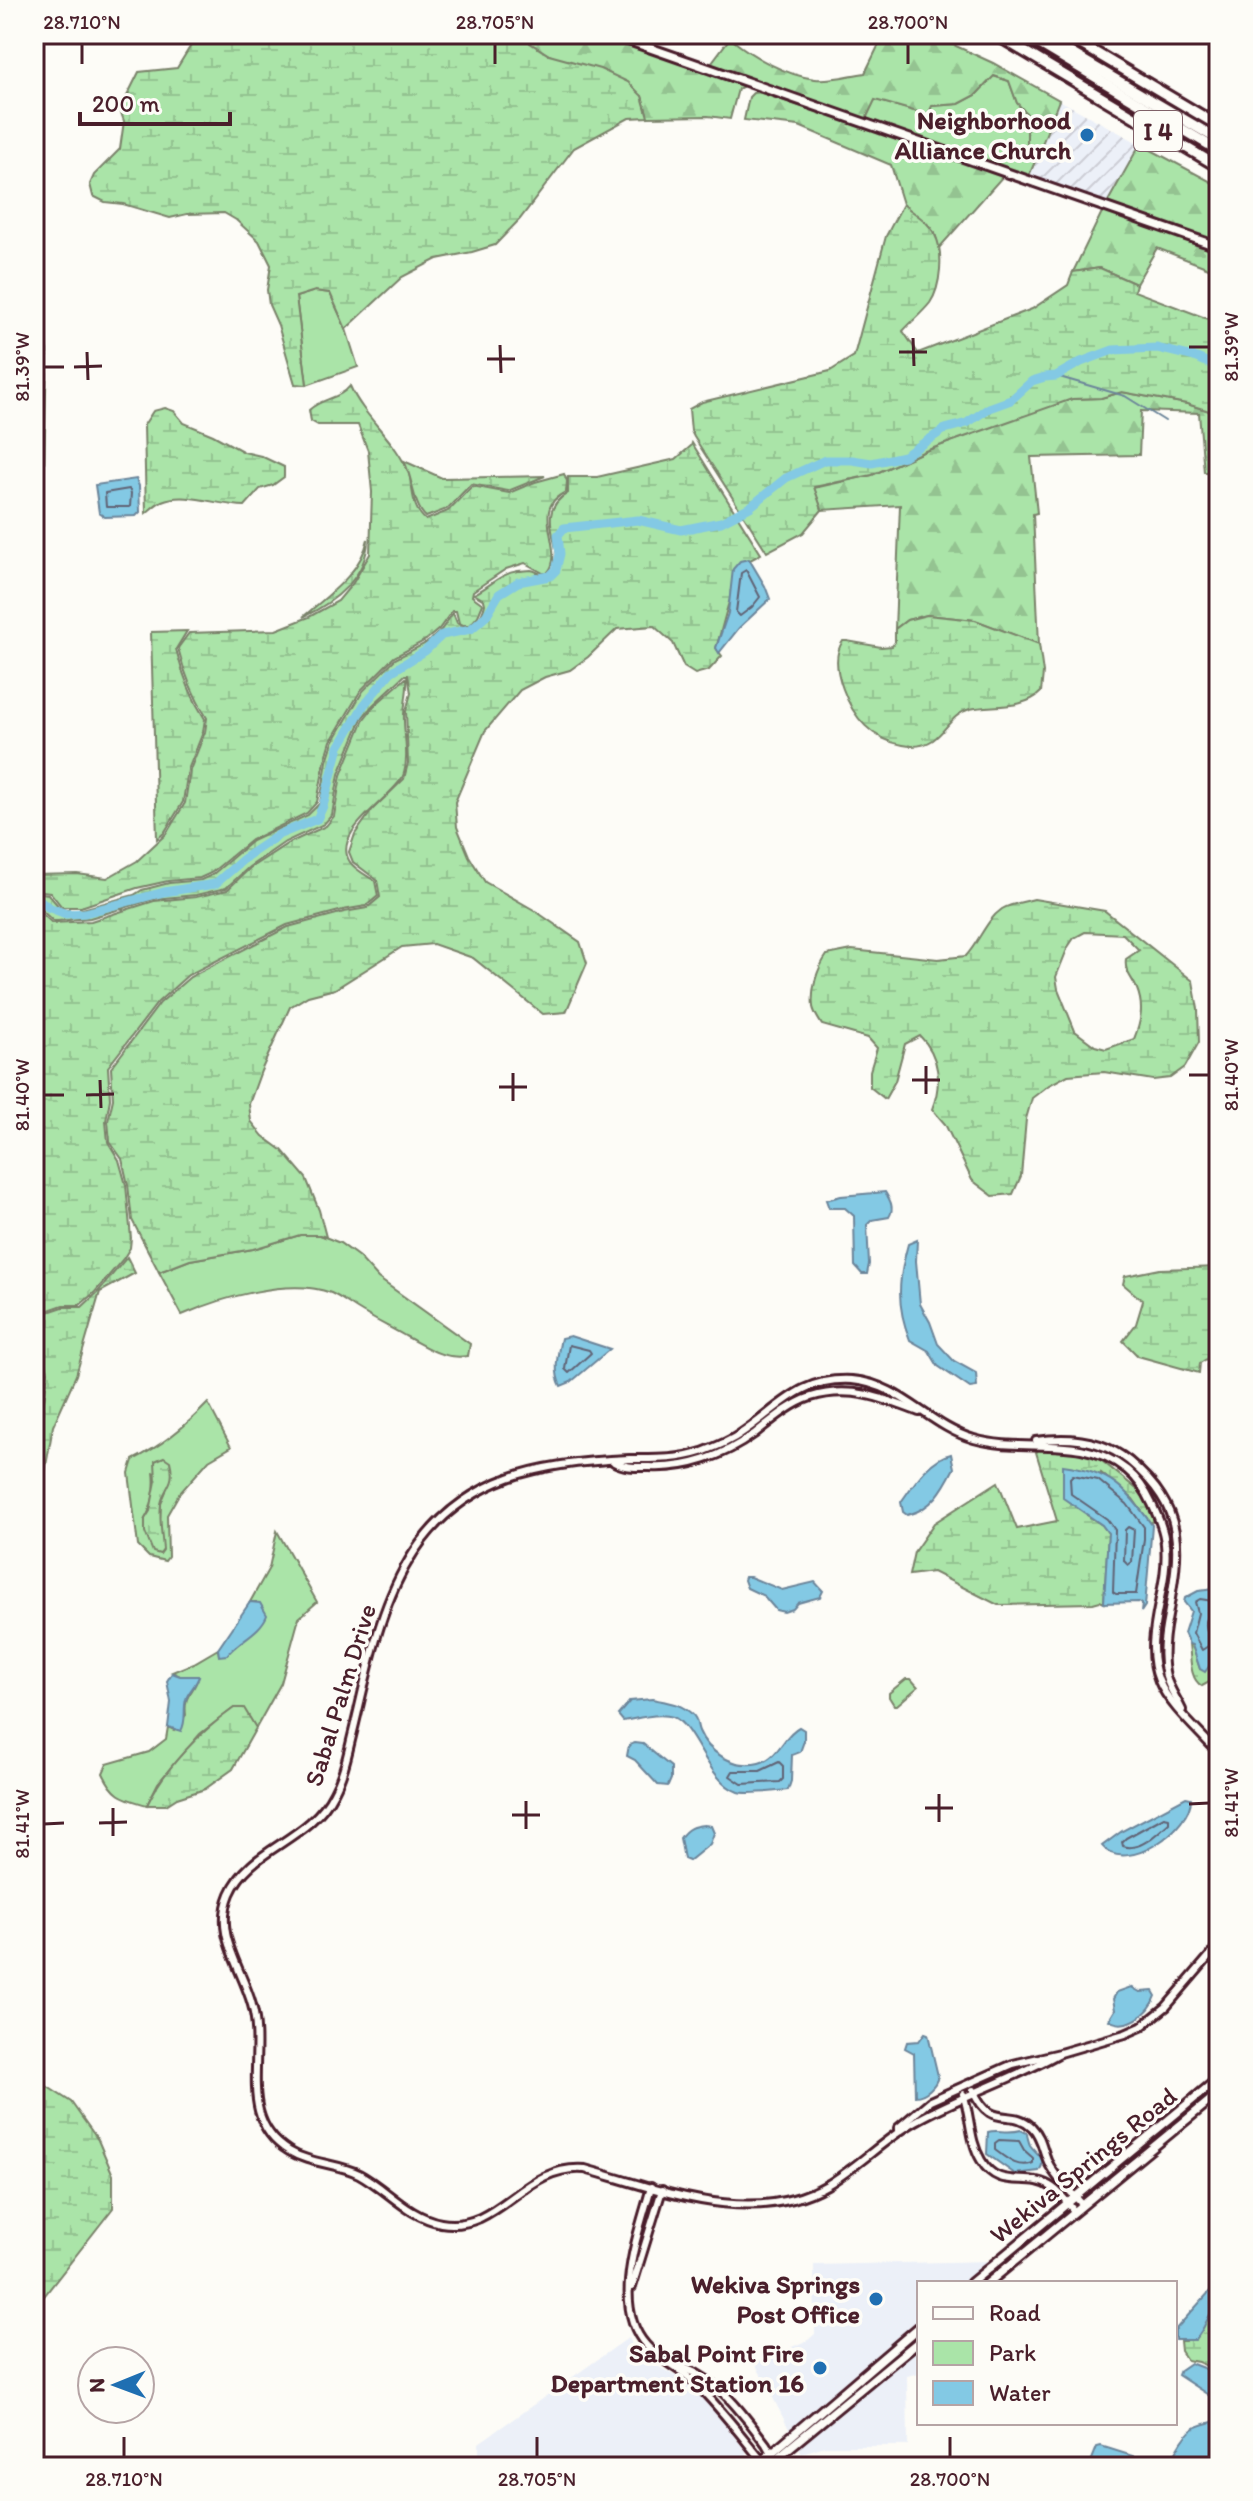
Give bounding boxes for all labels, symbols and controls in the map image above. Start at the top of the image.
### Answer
text: 28.710°N [43,10,121,34]
text: 28.705°N [456,10,534,34]
text: 28.700°N [868,10,948,34]
scale bar [80,76,230,126]
text: 200 m [92,89,160,118]
place label: Neighborhood Alliance Church [894,104,1072,166]
road number: I 4 [1134,111,1182,151]
marker: Neighborhood Alliance Church [1078,126,1096,144]
text: 81.39°W [1219,312,1243,382]
text: 81.39°W [10,332,34,402]
text: 81.40°W [1219,1039,1243,1111]
text: 81.40°W [10,1059,34,1131]
street label: Sabal Palm Drive [297,1600,383,1790]
text: 81.41°W [1219,1768,1243,1838]
text: 81.41°W [10,1789,34,1859]
street label: Wekiva Springs Road [983,2080,1183,2250]
place label: Wekiva Springs Post Office [691,2268,860,2330]
legend [917,2281,1177,2425]
marker: Wekiva Springs Post Office [867,2290,885,2308]
text: Road [989,2298,1041,2327]
place label: Sabal Point Fire Department Station 16 [550,2337,804,2399]
text: Park [989,2338,1036,2367]
north arrow [76,2345,156,2425]
marker: Sabal Point Fire Department Station 16 [811,2359,829,2377]
text: N [83,2378,110,2393]
text: Water [989,2378,1051,2407]
text: 28.710°N [85,2467,163,2491]
text: 28.705°N [498,2467,576,2491]
text: 28.700°N [910,2467,990,2491]

